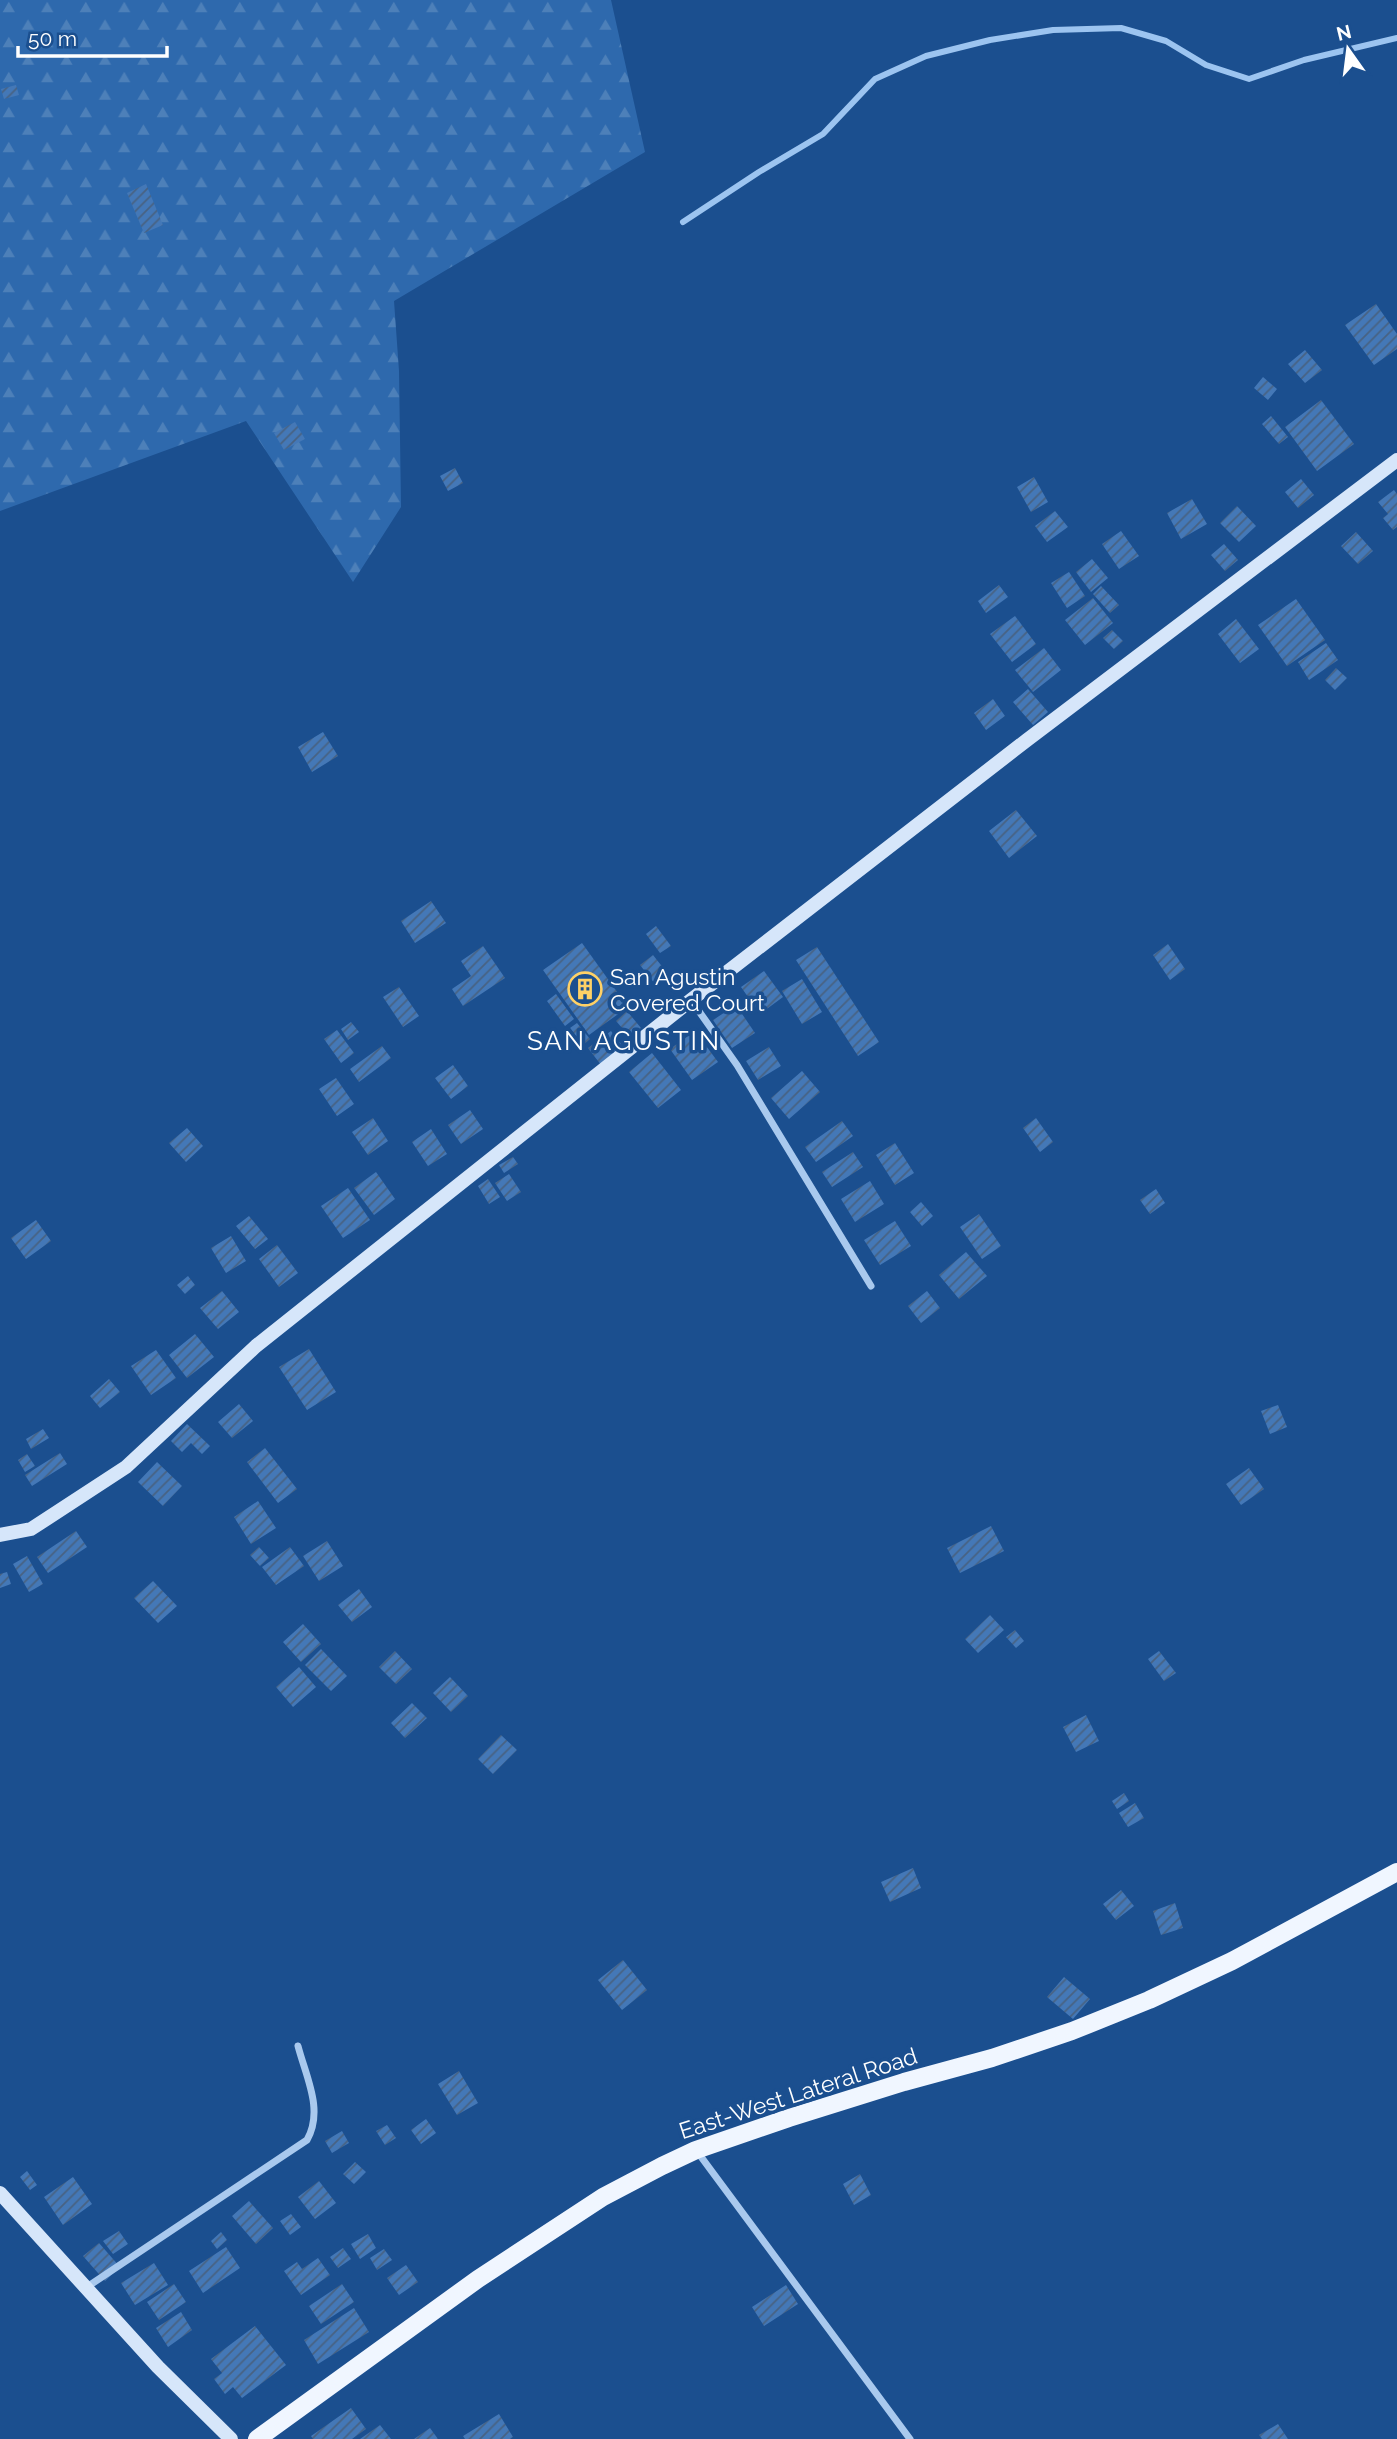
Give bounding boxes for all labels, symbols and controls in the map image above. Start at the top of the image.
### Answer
scale bar [18,14,166,58]
north arrow [1313,14,1383,84]
text: N [1334,20,1354,45]
text: 50 m [28,26,77,51]
place label: San Agustin Covered Court [610,963,765,1016]
building icon: San Agustin Covered Court [566,970,604,1008]
district label: SAN AGUSTIN [527,1026,721,1056]
street label: East-West Lateral Road [676,2042,920,2144]

